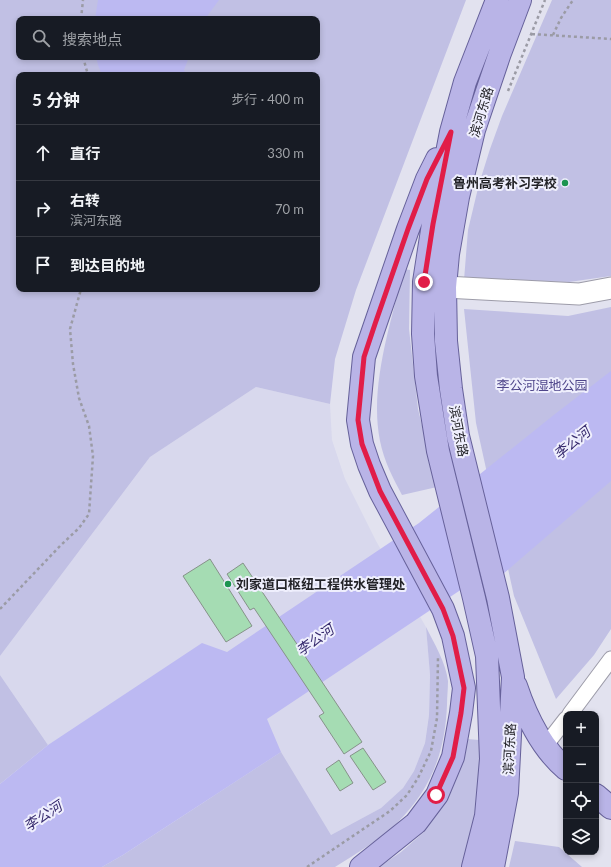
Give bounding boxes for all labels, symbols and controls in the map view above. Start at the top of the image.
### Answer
search box [16,16,320,60]
icon: search [30,27,52,49]
text: 搜索地点 [62,30,122,48]
street label: 滨河东路 [466,85,496,139]
text: 5 分钟 [32,89,80,110]
text: 步行 · 400 m [231,91,304,107]
icon: ahead [32,142,54,164]
text: 直行 [70,144,100,162]
text: 330 m [267,145,304,161]
place label: 鲁州高考补习学校 [453,175,557,191]
marker: 鲁州高考补习学校 [560,178,570,188]
text: 右转 [70,191,100,209]
icon: right [32,198,54,220]
text: 70 m [275,201,304,217]
text: 滨河东路 [70,212,122,228]
icon: arrive [32,254,54,276]
text: 到达目的地 [70,256,145,274]
route end [415,273,433,291]
park label: 李公河湿地公园 [496,377,588,393]
street label: 滨河东路 [446,404,472,458]
water label: 李公河 [550,421,596,462]
place label: 刘家道口枢纽工程供水管理处 [236,576,405,592]
marker: 刘家道口枢纽工程供水管理处 [223,579,233,589]
water label: 李公河 [293,619,339,659]
map controls [563,711,599,855]
button: + [563,711,599,747]
street label: 滨河东路 [500,723,518,775]
button: − [563,747,599,783]
button: locate [563,783,599,819]
route start [427,786,445,804]
water label: 李公河 [20,795,67,834]
button: layers [563,819,599,855]

